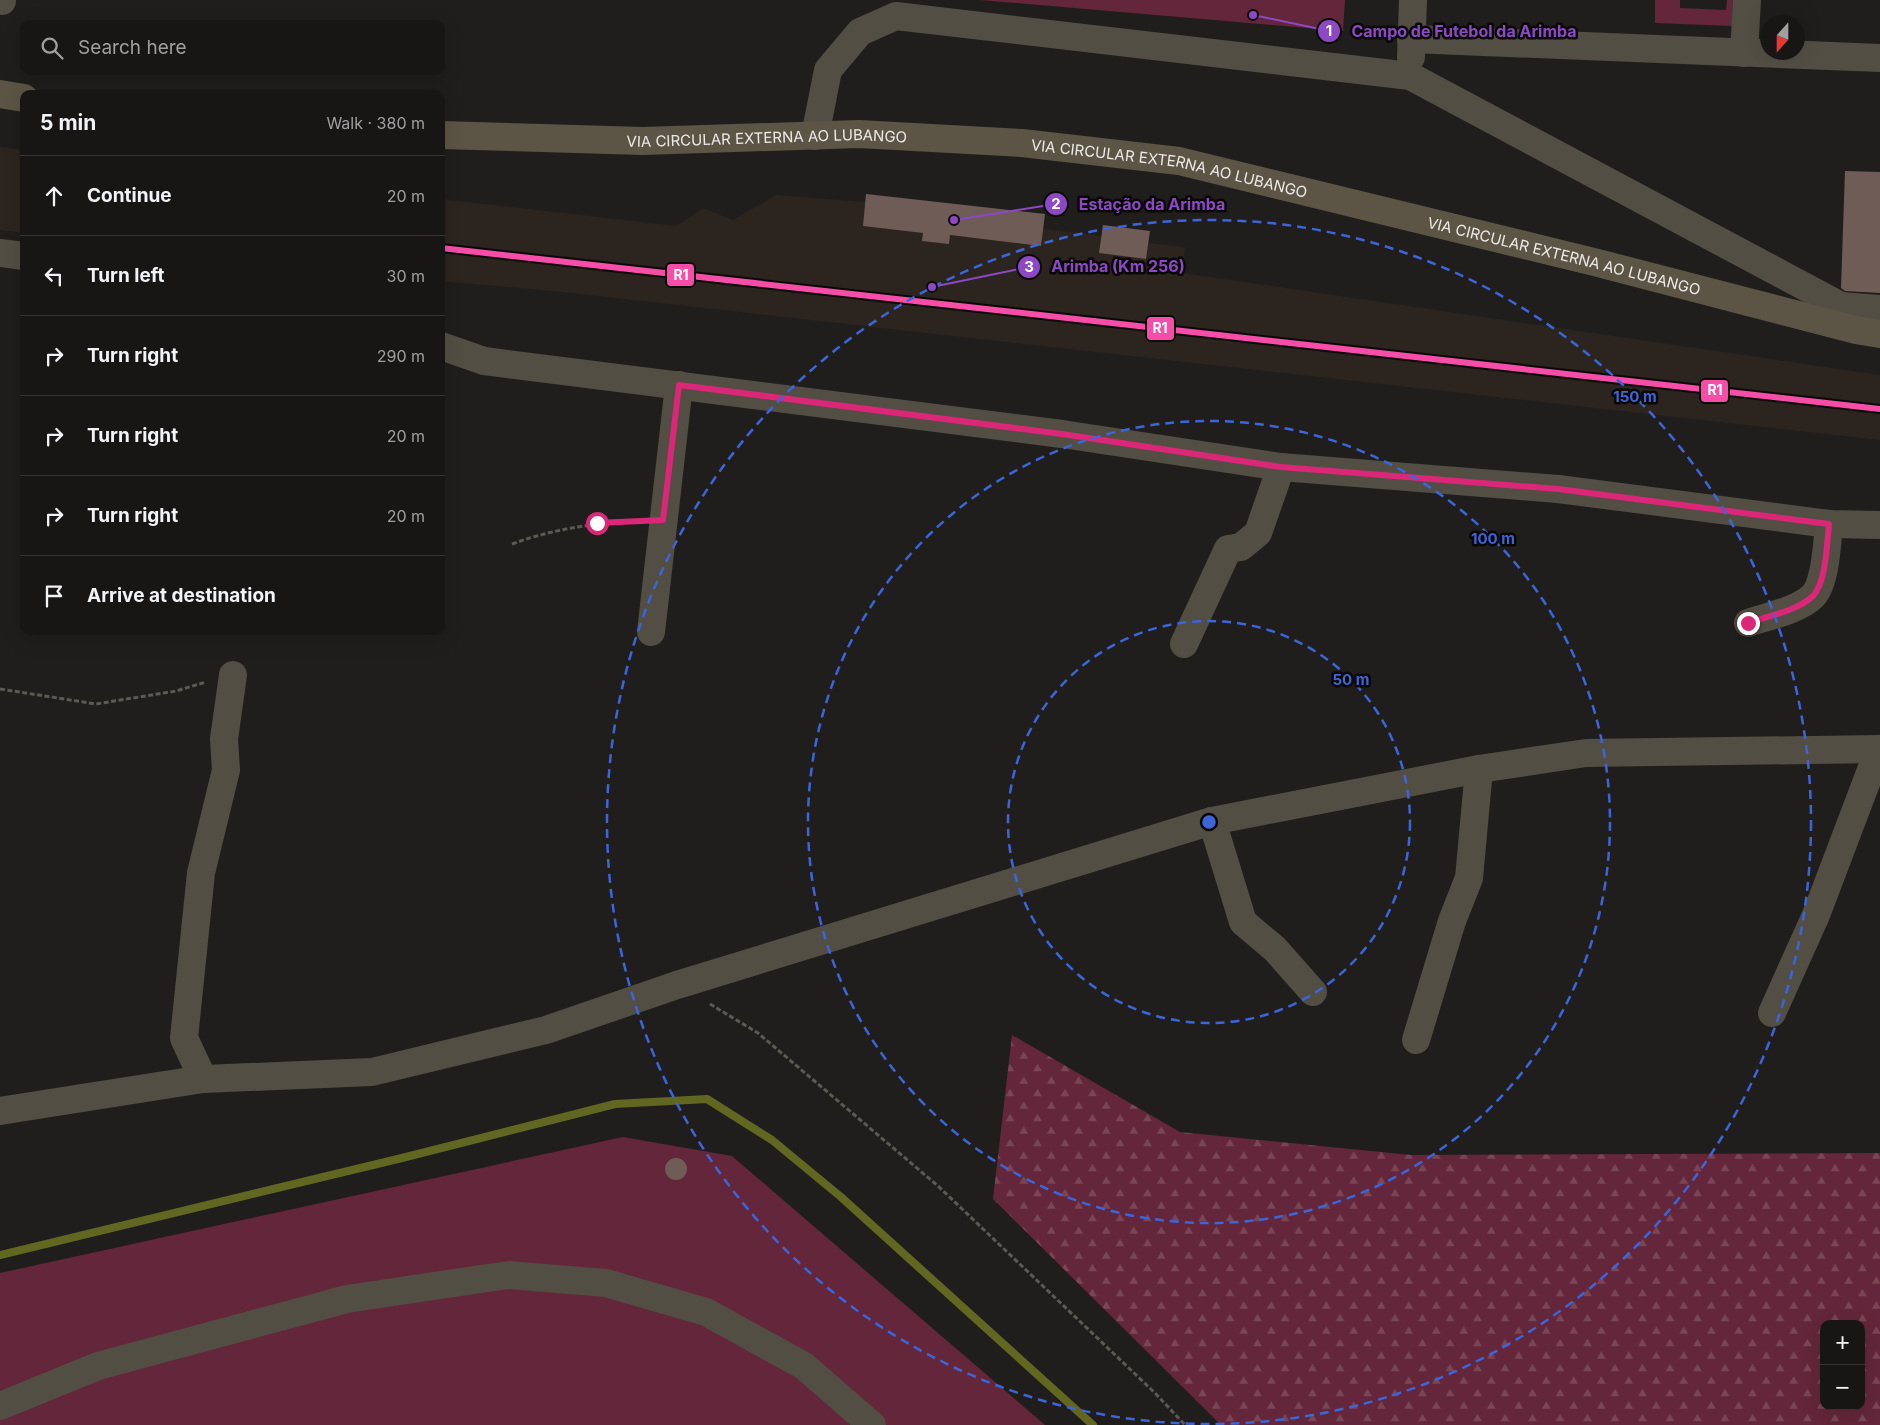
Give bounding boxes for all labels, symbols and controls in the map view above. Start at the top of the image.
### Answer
north arrow [1760,15,1805,60]
callout: Campo de Futebol da Arimba [1316,16,1587,47]
search box [20,20,445,75]
text: 1 [1326,21,1332,40]
text: Campo de Futebol da Arimba [1351,21,1577,41]
icon: search [38,34,66,62]
text: Search here [78,36,187,59]
text: 5 min [40,110,96,135]
text: Walk · 380 m [326,113,425,133]
street label: VIA CIRCULAR EXTERNA AO LUBANGO [626,124,908,151]
street label: VIA CIRCULAR EXTERNA AO LUBANGO [1030,135,1309,201]
icon: ahead [40,182,68,210]
text: Continue [87,184,172,207]
text: 20 m [387,186,425,206]
callout: Estação da Arimba [1043,189,1235,220]
text: 2 [1051,194,1061,213]
text: Estação da Arimba [1079,194,1225,214]
street label: VIA CIRCULAR EXTERNA AO LUBANGO [1426,212,1703,299]
callout: Arimba (Km 256) [1017,251,1195,282]
text: Arimba (Km 256) [1051,256,1185,276]
text: 3 [1024,257,1034,276]
icon: left [40,262,68,290]
line badge: R1 [666,263,695,287]
text: Turn left [87,264,165,287]
text: 30 m [387,266,425,286]
text: R1 [673,266,689,283]
line badge: R1 [1146,316,1175,341]
text: R1 [1152,319,1168,336]
icon: right [40,342,68,370]
text: Turn right [87,344,178,367]
text: 290 m [377,346,425,366]
line badge: R1 [1700,379,1729,403]
text: R1 [1707,381,1723,398]
text: 150 m [1613,387,1657,406]
icon: right [40,422,68,450]
text: Turn right [87,424,178,447]
text: 20 m [387,426,425,446]
icon: right [40,502,68,530]
text: Turn right [87,504,178,527]
text: 20 m [387,506,425,526]
route start [586,512,609,535]
text: 100 m [1471,529,1515,548]
icon: arrive [40,582,68,610]
text: Arrive at destination [87,584,276,607]
route end [1737,612,1760,635]
text: 50 m [1333,670,1369,689]
centre of rings [1200,813,1218,831]
map controls [1820,1320,1865,1410]
button: + [1820,1320,1865,1365]
button: − [1820,1365,1865,1410]

